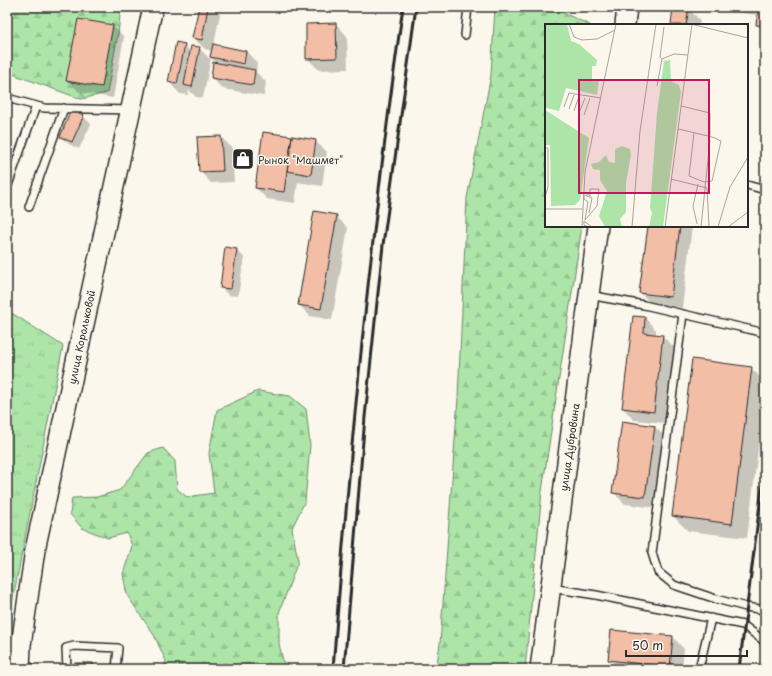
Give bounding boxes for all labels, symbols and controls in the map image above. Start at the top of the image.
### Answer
inset map [545,24,748,227]
shop icon: Рынок "Машмет" [230,146,256,172]
place label: Рынок "Машмет" [258,152,343,167]
street label: улица Корольковой [64,289,98,385]
street label: улица Дубровина [555,401,584,492]
scale bar [626,632,747,658]
text: 50 m [632,636,663,654]

